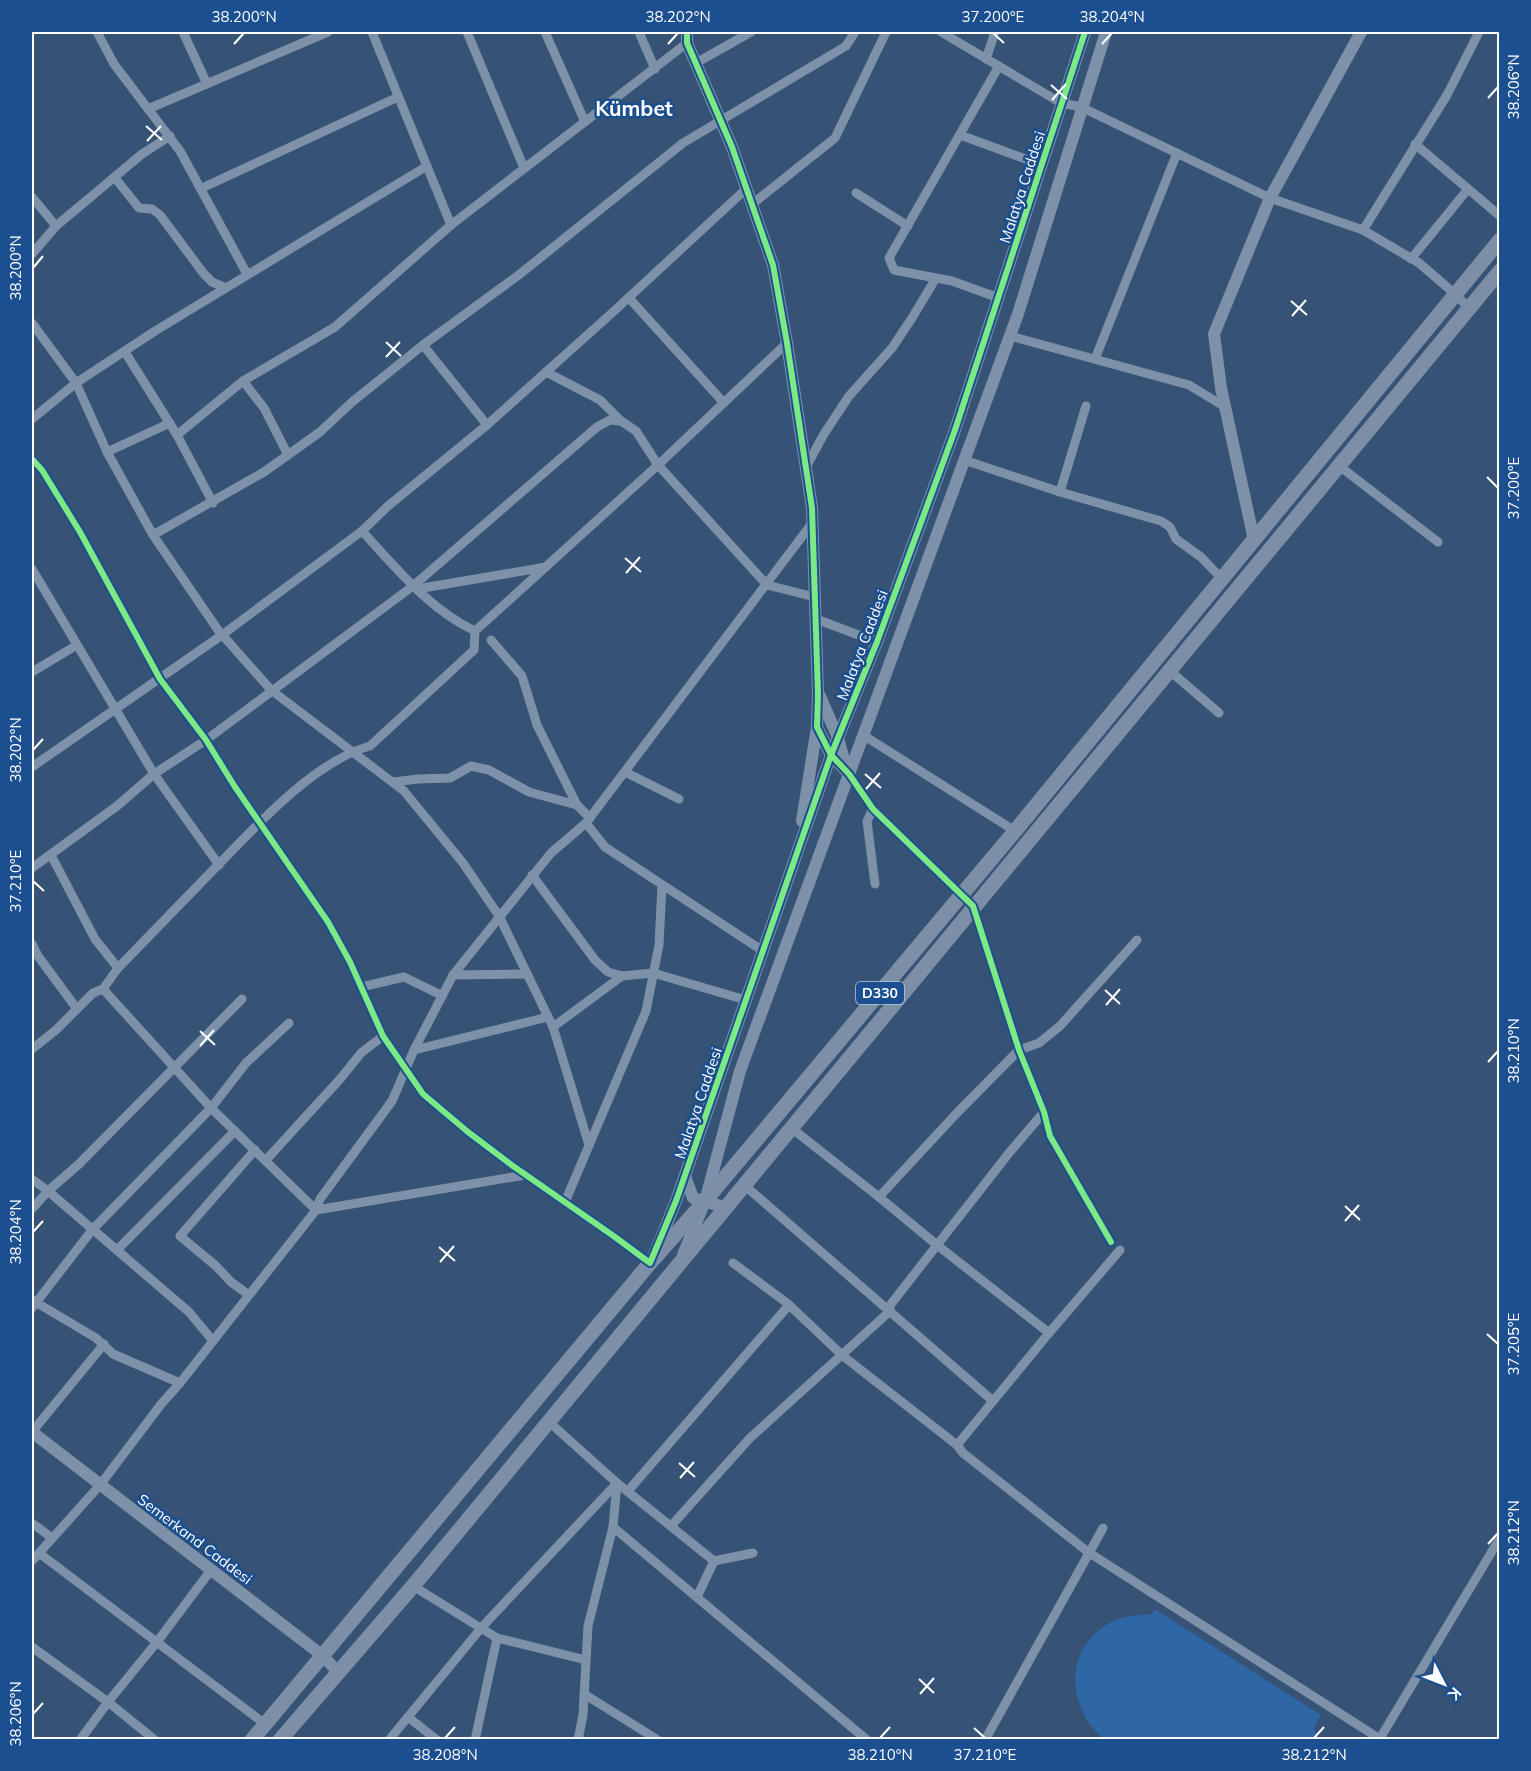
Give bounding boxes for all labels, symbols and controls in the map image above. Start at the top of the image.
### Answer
text: 38.200°N [211,7,277,26]
text: 38.202°N [645,7,711,26]
text: 37.200°E [962,7,1025,26]
text: 38.204°N [1079,7,1145,26]
text: 38.206°N [1504,54,1523,120]
district label: Kümbet [595,95,673,121]
street label: Malatya Caddesi [995,129,1049,245]
text: 38.200°N [6,235,25,301]
text: 37.200°E [1504,456,1523,519]
street label: Malatya Caddesi [832,587,892,703]
text: 38.202°N [6,717,25,783]
text: 37.210°E [6,849,25,912]
road number: D330 [856,982,904,1004]
text: 38.210°N [1504,1018,1523,1084]
street label: Malatya Caddesi [670,1045,726,1161]
text: 38.204°N [6,1199,25,1265]
text: 37.205°E [1504,1312,1523,1375]
street label: Semerkand Caddesi [134,1490,256,1588]
text: 38.212°N [1504,1500,1523,1566]
north arrow [1414,1654,1474,1714]
text: 38.206°N [6,1681,25,1747]
text: K [1443,1683,1466,1706]
text: 38.208°N [412,1745,478,1764]
text: 38.210°N [847,1745,913,1764]
text: 37.210°E [954,1745,1017,1764]
text: 38.212°N [1281,1745,1347,1764]

